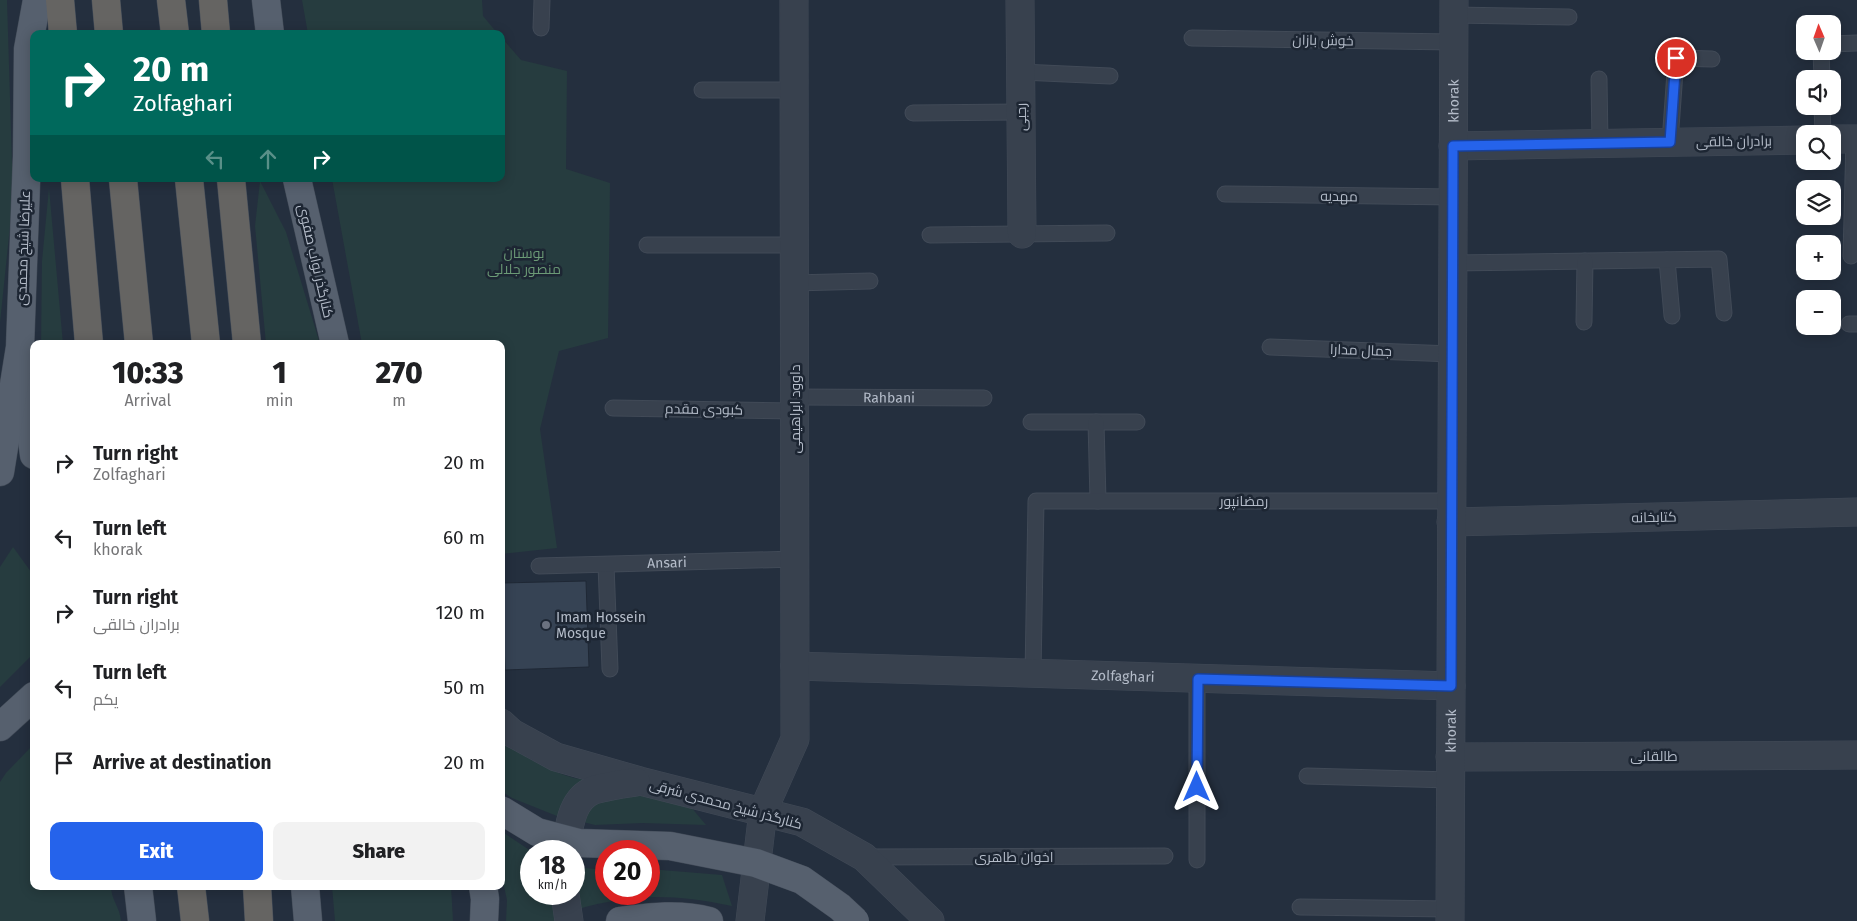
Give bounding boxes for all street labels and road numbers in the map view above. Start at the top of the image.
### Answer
street label: خوش بازان [1292,31,1354,50]
street label: khorak [1445,78,1463,123]
street label: رجبی [1013,103,1030,131]
street label: برادران خالقی [1696,132,1772,151]
street label: مهدیه [1320,188,1358,205]
street label: علیرضا شیخ محمدی [13,190,34,306]
street label: کنارگذر نواب صفوی [294,202,337,320]
street label: جمال مدارا [1330,341,1392,360]
street label: داوود ابراهیمی [787,365,804,453]
street label: Rahbani [863,389,915,407]
street label: کبودی مقدم [665,400,743,420]
street label: رمضانپور [1219,493,1268,511]
street label: کتابخانه [1631,509,1677,526]
street label: Ansari [647,554,687,572]
street label: Zolfaghari [1091,667,1155,686]
street label: khorak [1443,708,1460,753]
street label: طالقانی [1630,748,1678,765]
street label: کنارگذر شیخ محمدی شرقی [648,776,804,833]
street label: اخوان طاهری [975,849,1053,866]

